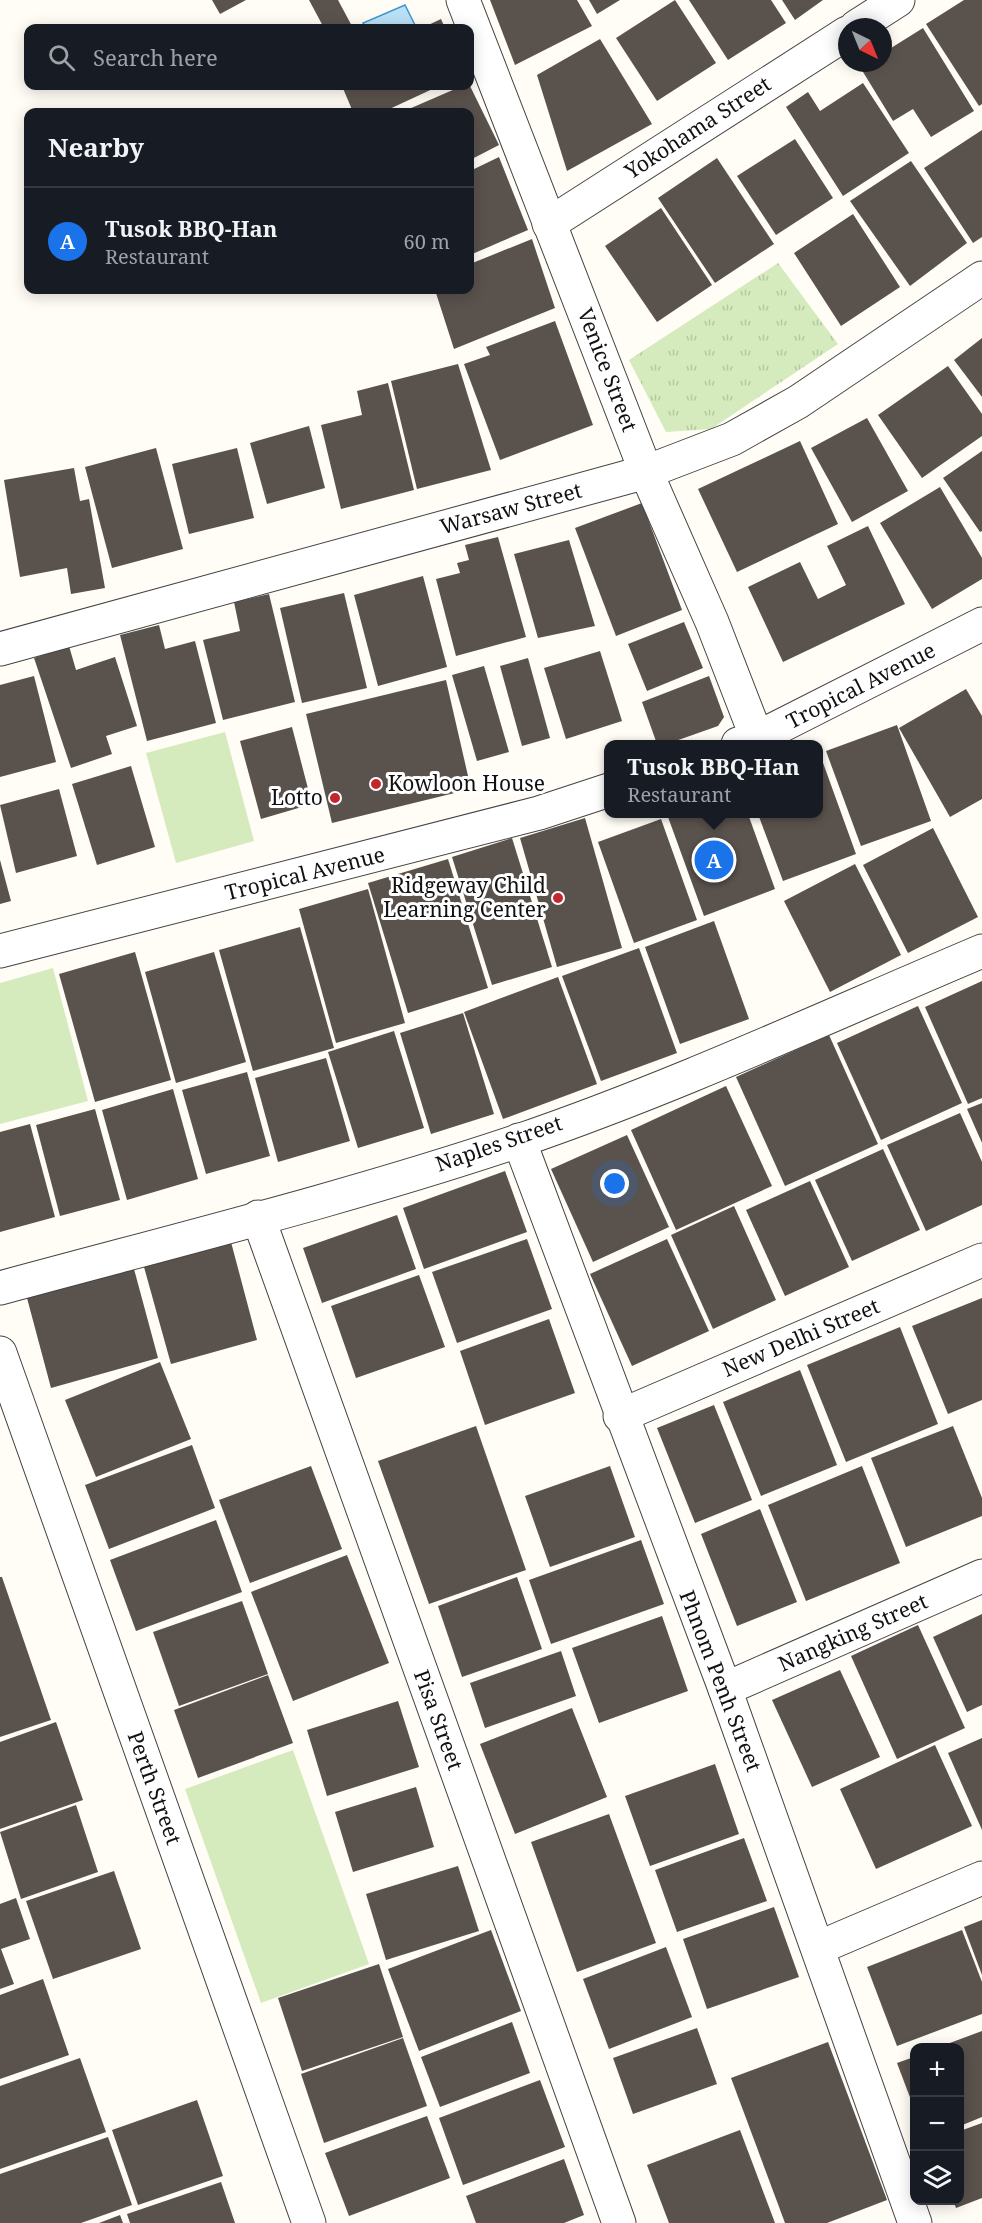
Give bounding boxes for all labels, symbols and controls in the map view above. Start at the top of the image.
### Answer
north arrow [838,18,892,72]
search box [24,24,474,90]
icon: search [45,41,78,74]
text: Search here [93,42,218,72]
street label: Yokohama Street [618,70,776,185]
text: Nearby [48,129,144,165]
text: Tusok BBQ-Han [105,213,277,243]
text: A [60,228,75,255]
text: 60 m [404,228,450,255]
text: Restaurant [105,243,209,270]
street label: Venice Street [572,304,644,435]
street label: Warsaw Street [437,476,585,540]
street label: Tropical Avenue [781,635,940,735]
popup [604,740,823,818]
text: Tusok BBQ-Han [627,751,800,781]
place label: Kowloon House [388,769,545,797]
marker: Kowloon House [369,777,383,791]
text: Restaurant [627,781,731,808]
place label: Lotto [271,783,323,811]
marker: Lotto [328,791,342,805]
pin: A [694,838,734,882]
street label: Tropical Avenue [222,840,388,906]
place label: Ridgeway Child Learning Center [383,871,546,923]
marker: Ridgeway Child Learning Center [551,891,565,905]
street label: Naples Street [432,1108,566,1178]
your location [600,1169,629,1198]
street label: New Delhi Street [718,1291,883,1383]
street label: Phnom Penh Street [673,1586,768,1775]
street label: Nangking Street [774,1587,932,1678]
street label: Pisa Street [408,1666,470,1774]
street label: Perth Street [122,1727,188,1848]
map controls [910,2043,964,2205]
button: + [910,2043,964,2097]
button: − [910,2097,964,2151]
button: layers [910,2151,964,2205]

